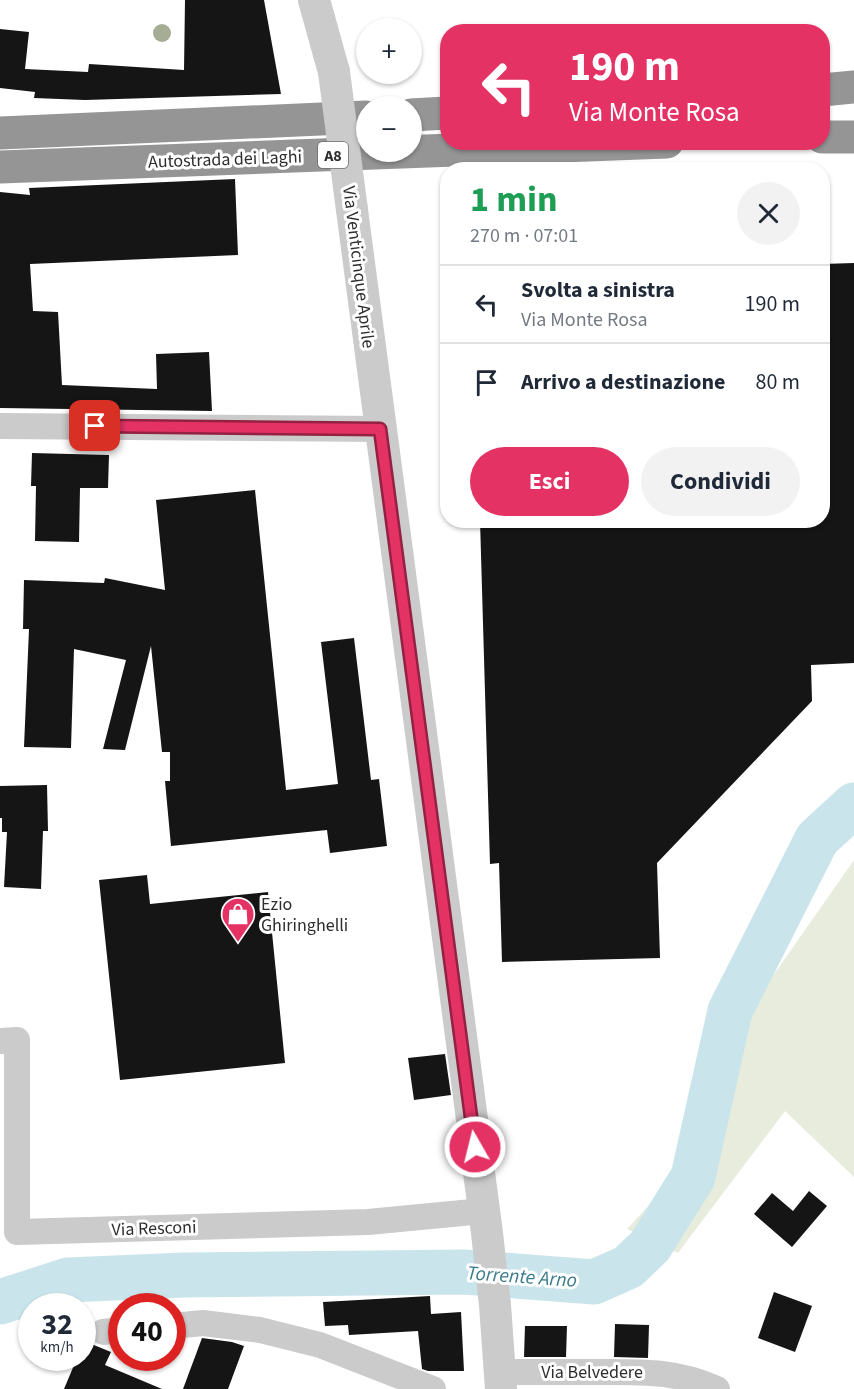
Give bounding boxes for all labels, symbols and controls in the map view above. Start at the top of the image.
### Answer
map controls [356,18,422,162]
button: + [356,18,422,84]
text: 190 m [569,37,680,97]
icon: left [470,48,548,126]
text: Via Monte Rosa [569,93,740,132]
button: − [356,96,422,162]
road number: A8 [318,142,348,168]
street label: Autostrada dei Laghi [148,144,302,175]
text: 1 min [470,174,558,225]
button: close [737,182,800,245]
street label: Via Venticinque Aprile [336,184,381,350]
text: 270 m · 07:01 [470,222,578,250]
text: Svolta a sinistra [521,274,675,306]
icon: left [470,288,503,321]
text: 190 m [745,288,800,320]
text: Via Monte Rosa [521,306,647,334]
icon: arrive [470,366,503,399]
text: Arrivo a destinazione [521,366,726,398]
text: 80 m [755,366,800,398]
pin [69,400,120,451]
icon: arrive [78,409,111,442]
button: Esci [470,447,629,516]
button: Condividi [641,447,800,516]
place label: Ezio Ghiringhelli [261,892,348,938]
shop icon: Ezio Ghiringhelli [220,896,256,943]
position arrow [443,1115,507,1179]
street label: Via Resconi [111,1215,197,1242]
water label: Torrente Arno [466,1259,578,1295]
speed limit sign: 40 [108,1293,186,1371]
text: 32 [41,1303,73,1346]
text: km/h [40,1337,74,1358]
street label: Via Belvedere [541,1360,643,1385]

